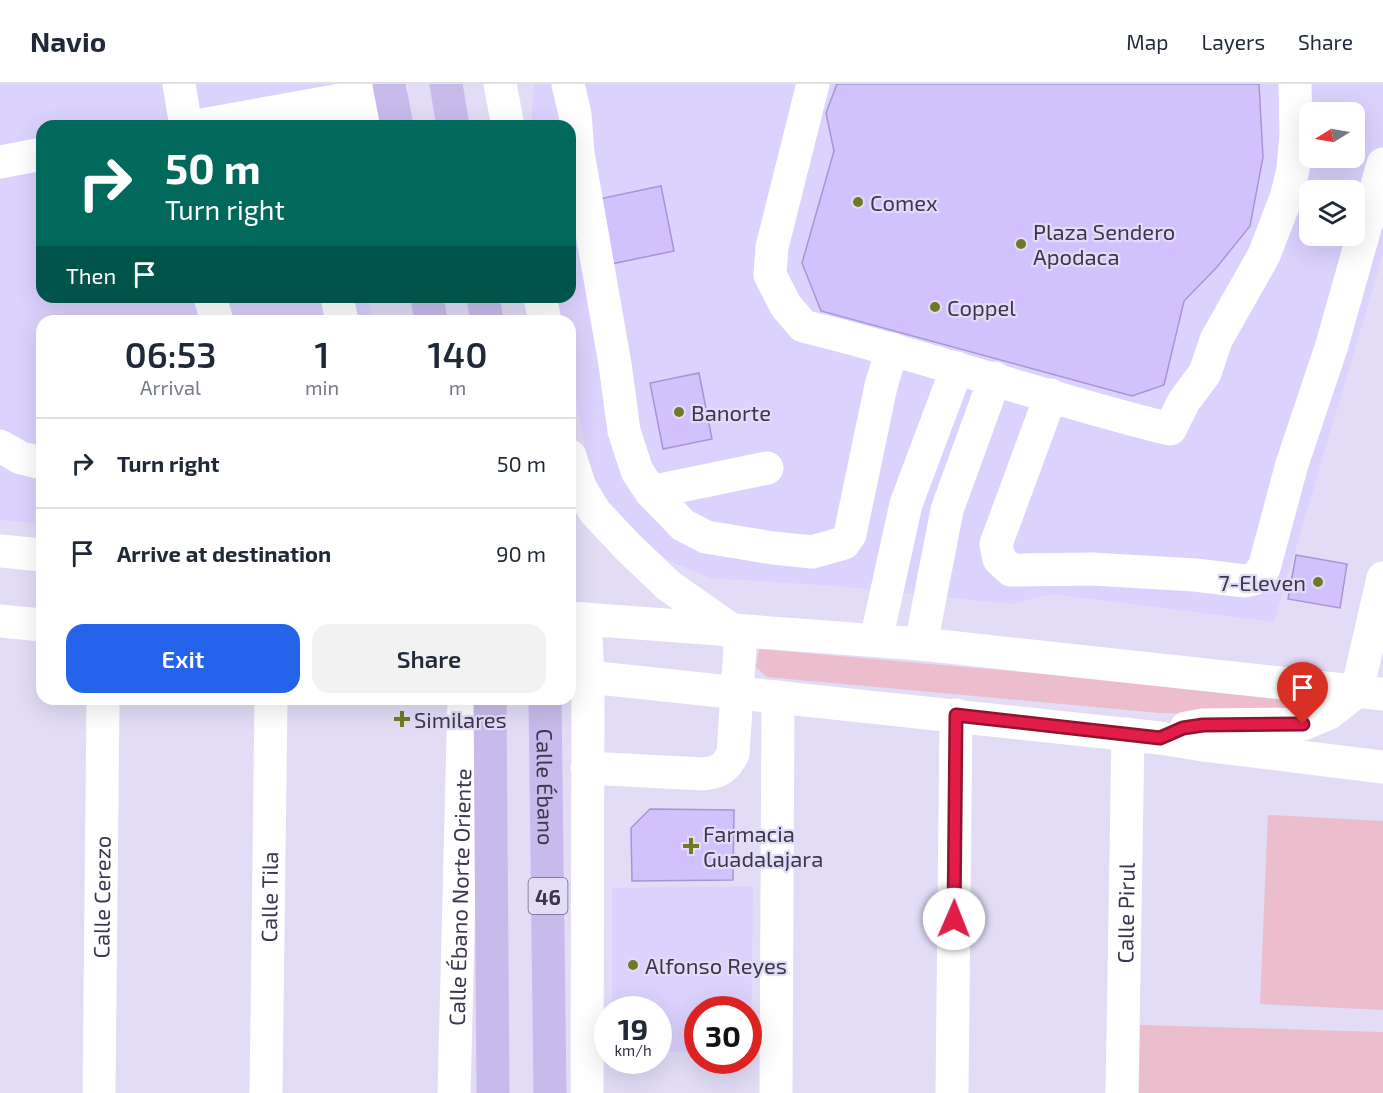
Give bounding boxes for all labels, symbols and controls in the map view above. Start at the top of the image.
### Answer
text: Navio [30,24,106,58]
text: Map [1126,29,1168,54]
text: Layers [1201,29,1265,54]
text: Share [1298,29,1353,54]
north arrow [1299,102,1365,168]
map controls [1299,102,1365,246]
text: 50 m [165,142,261,192]
icon: right [66,144,144,222]
button: layers [1299,180,1365,246]
place label: Comex [870,189,938,215]
text: Turn right [165,193,285,225]
marker: Comex [851,195,865,209]
place label: Plaza Sendero Apodaca [1033,218,1175,269]
marker: Plaza Sendero Apodaca [1014,237,1028,251]
icon: arrive [128,258,161,291]
text: Then [66,262,116,288]
place label: Coppel [947,294,1016,320]
marker: Coppel [928,300,942,314]
text: 06:53 [124,332,217,375]
text: 1 [314,332,330,375]
text: 140 [428,332,488,375]
text: Arrival [140,375,201,399]
text: min [305,375,339,399]
text: m [449,375,466,399]
place label: Banorte [691,399,771,425]
marker: Banorte [672,405,686,419]
icon: right [66,447,99,480]
text: Turn right [117,450,219,476]
text: 50 m [497,450,546,476]
icon: arrive [66,537,99,570]
text: Arrive at destination [117,540,331,566]
text: 90 m [496,540,546,566]
place label: 7-Eleven [1219,569,1306,595]
marker: 7-Eleven [1311,575,1325,589]
button: Exit [66,624,300,693]
button: Share [312,624,546,693]
pin [1277,662,1328,724]
icon: arrive [1286,671,1319,704]
place label: Similares [414,706,507,732]
marker: Similares [395,712,409,726]
street label: Calle Ébano [532,728,560,846]
street label: Calle Ébano Norte Oriente [443,768,475,1026]
place label: Farmacia Guadalajara [703,820,823,872]
street label: Calle Cerezo [87,835,115,959]
marker: Farmacia Guadalajara [684,839,698,853]
street label: Calle Tila [255,851,282,943]
street label: Calle Pirul [1111,862,1139,964]
road number: 46 [528,878,568,914]
position arrow [922,887,986,951]
place label: Alfonso Reyes [645,952,787,978]
marker: Alfonso Reyes [626,958,640,972]
speed limit sign: 30 [684,996,762,1074]
text: 19 [618,1010,648,1046]
text: km/h [614,1041,652,1059]

